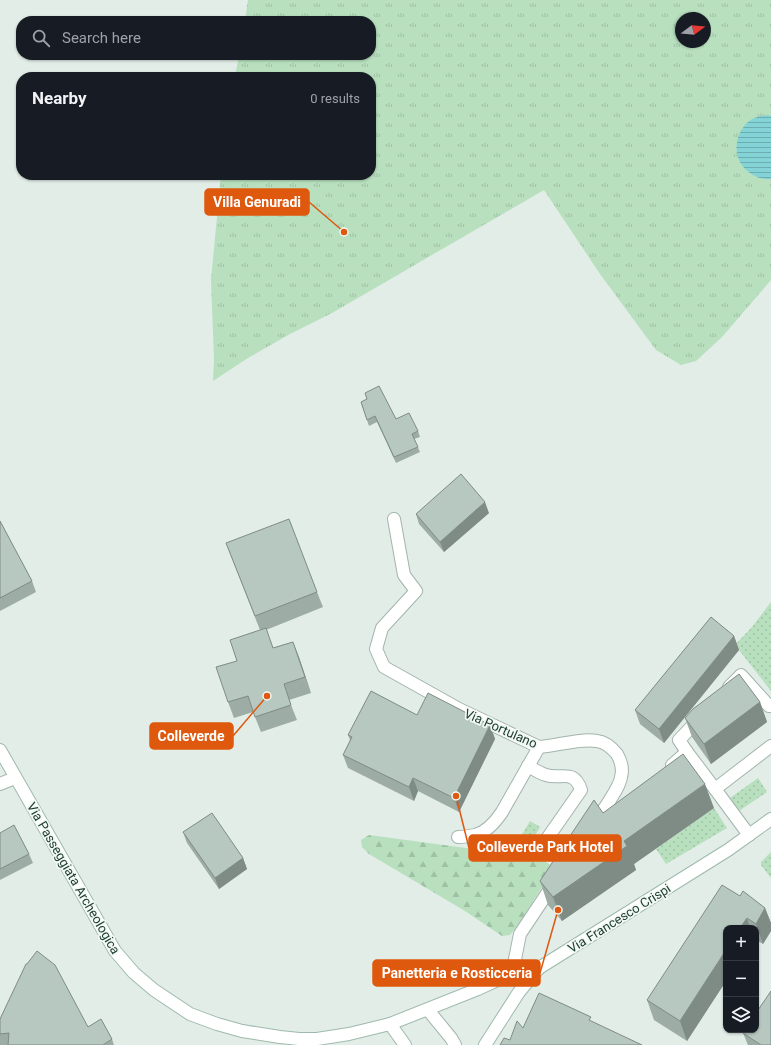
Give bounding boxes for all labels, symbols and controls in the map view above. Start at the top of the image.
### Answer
north arrow [675,12,711,48]
search box [16,16,376,60]
icon: search [30,27,52,49]
text: Search here [62,29,141,47]
text: Nearby [32,88,87,108]
text: 0 results [310,91,360,106]
callout: Villa Genuradi [205,189,309,215]
text: Villa Genuradi [213,194,301,210]
street label: Via Portulano [462,706,540,751]
callout: Colleverde [150,723,233,749]
text: Colleverde [158,728,225,744]
street label: Via Passeggiata Archeologica [24,800,123,957]
callout: Colleverde Park Hotel [469,835,621,861]
text: Colleverde Park Hotel [477,839,613,855]
street label: Via Francesco Crispi [565,881,673,956]
map controls [723,925,759,1033]
button: + [723,925,759,961]
callout: Panetteria e Rosticceria [373,960,540,986]
button: − [723,961,759,997]
text: Panetteria e Rosticceria [382,965,533,981]
button: layers [723,997,759,1033]

